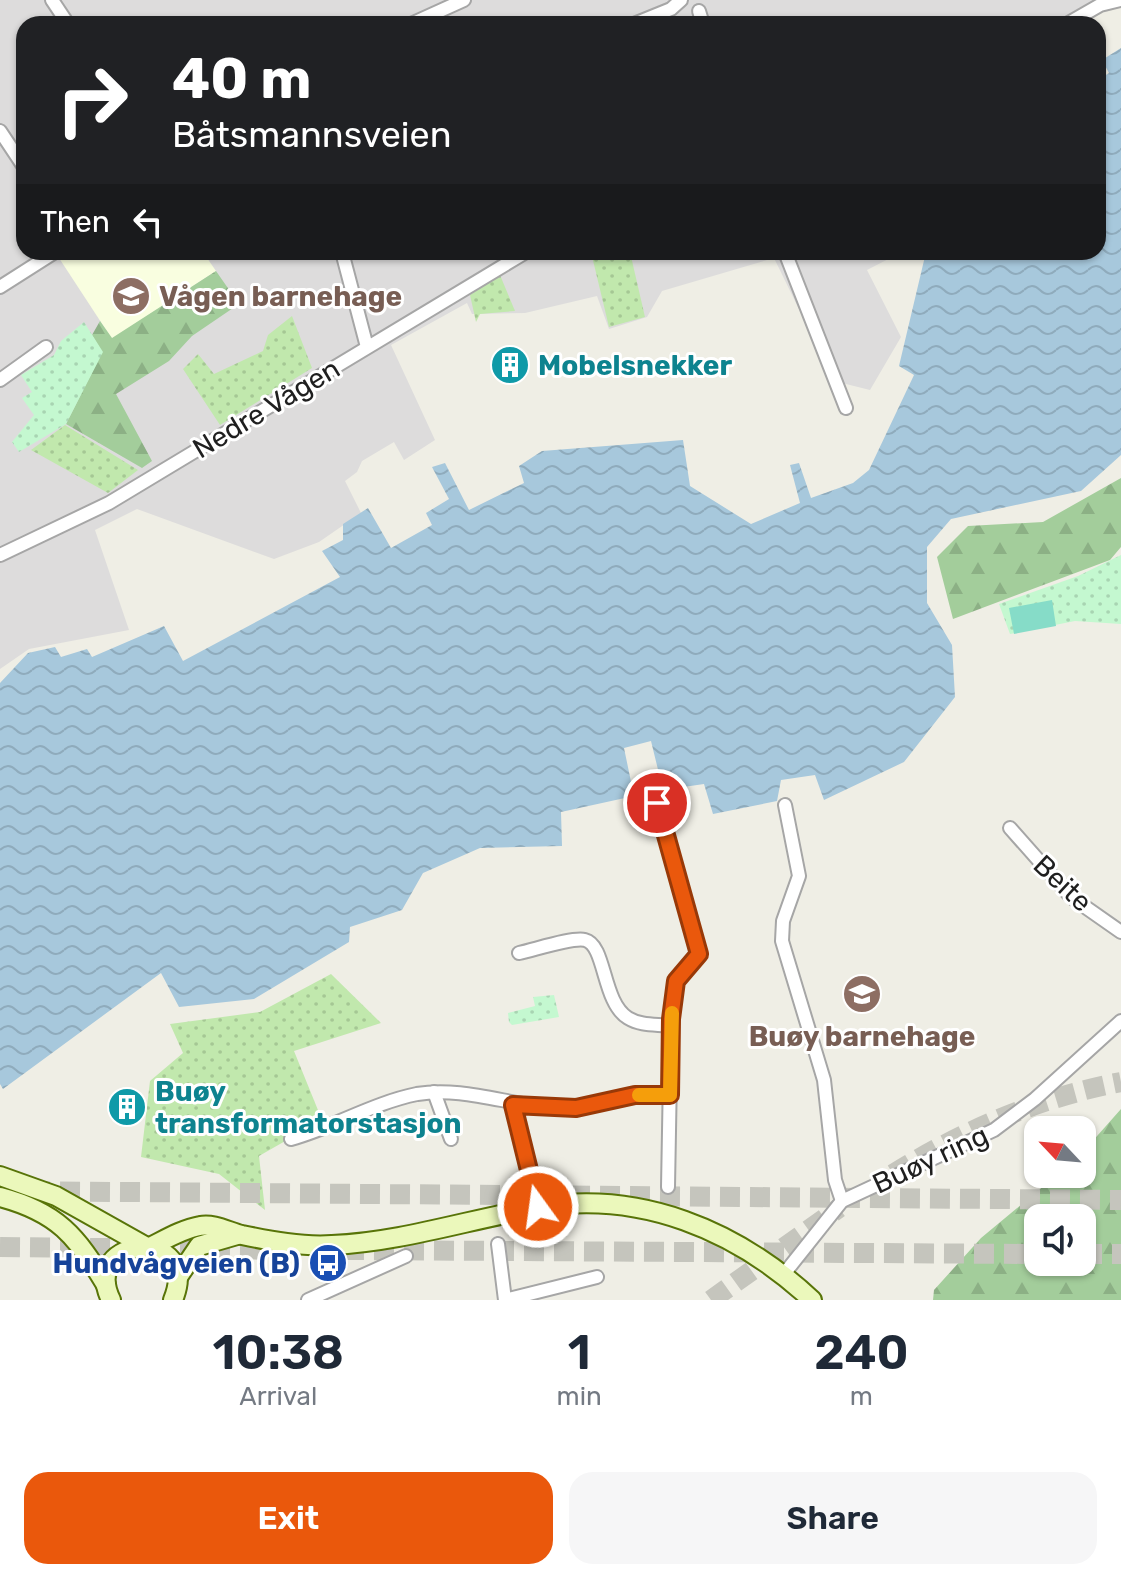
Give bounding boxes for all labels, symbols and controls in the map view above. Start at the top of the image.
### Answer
text: 40 m [172,46,312,112]
icon: right [40,48,144,152]
text: Båtsmannsveien [172,113,452,156]
icon: left [126,200,170,244]
text: Then [40,204,110,240]
school or university icon: Vågen barnehage [110,275,152,317]
place label: Vågen barnehage [159,280,402,313]
building icon: Mobelsnekker [489,344,531,386]
place label: Mobelsnekker [538,349,732,382]
street label: Nedre Vågen [187,352,346,465]
pin [623,769,691,837]
icon: arrive [635,781,679,825]
street label: Beite [1027,848,1099,919]
school or university icon: Buøy barnehage [841,973,883,1015]
place label: Buøy barnehage [749,1020,975,1053]
place label: Buøy transformatorstasjon [155,1075,462,1140]
building icon: Buøy transformatorstasjon [106,1086,148,1128]
north arrow [1024,1116,1096,1188]
map controls [1024,1116,1096,1276]
street label: Buøy ring [867,1118,993,1201]
position arrow [496,1165,580,1249]
button: sound [1024,1204,1096,1276]
bus stop icon: Hundvågveien (B) [307,1242,349,1284]
place label: Hundvågveien (B) [53,1247,300,1280]
text: 10:38 [213,1324,344,1381]
text: 1 [568,1324,591,1381]
text: 240 [814,1324,908,1381]
text: Arrival [239,1381,317,1412]
text: min [557,1381,602,1412]
text: m [850,1381,873,1412]
button: Exit [24,1472,553,1564]
button: Share [569,1472,1097,1564]

